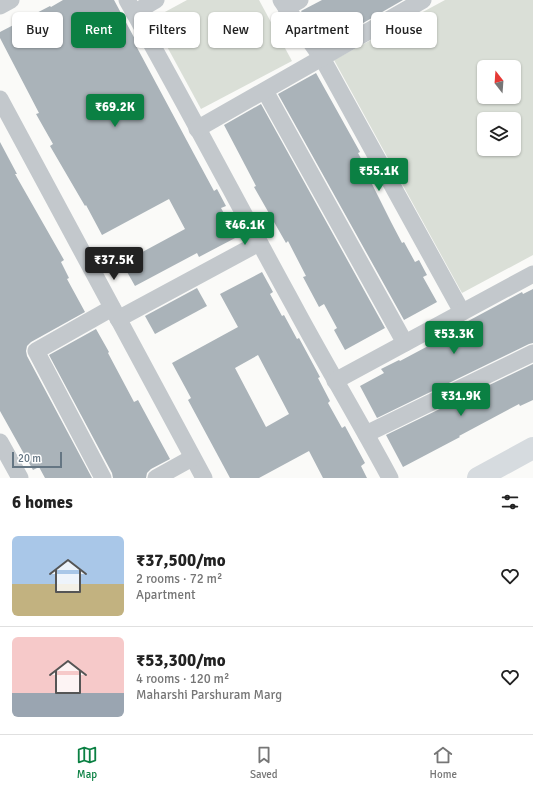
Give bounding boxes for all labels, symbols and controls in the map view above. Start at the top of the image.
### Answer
chip: Buy [12,12,63,48]
chip: Rent [71,12,126,48]
chip: Filters [134,12,200,48]
chip: New [208,12,263,48]
chip: Apartment [271,12,363,48]
chip: House [371,12,437,48]
north arrow [477,60,521,104]
map controls [477,60,521,156]
pin: ₹69.2K [82,94,148,128]
text: ₹69.2K [95,99,135,115]
button: layers [477,112,521,156]
pin: ₹55.1K [346,158,412,192]
text: ₹55.1K [359,163,399,179]
pin: ₹46.1K [212,212,278,246]
text: ₹46.1K [225,217,265,233]
pin: ₹37.5K [81,247,147,281]
text: ₹37.5K [94,252,134,268]
pin: ₹53.3K [421,321,487,355]
text: ₹53.3K [434,326,474,342]
pin: ₹31.9K [428,383,494,417]
text: ₹31.9K [441,388,481,404]
scale bar [12,450,62,469]
text: 20 m [18,452,41,465]
icon: filters [499,491,521,513]
text: 6 homes [12,492,73,513]
text: ₹37,500/mo [136,550,226,571]
icon: home [44,552,92,600]
icon: heart [499,565,521,587]
text: 2 rooms · 72 m² [136,571,222,587]
text: Apartment [136,587,196,603]
text: ₹53,300/mo [136,650,226,671]
icon: home [44,653,92,701]
icon: heart [499,666,521,688]
text: 4 rooms · 120 m² [136,671,229,687]
text: Maharshi Parshuram Marg [136,687,282,703]
tab: Map [76,744,98,781]
tab: Saved [250,744,278,781]
tab: Home [430,744,457,781]

